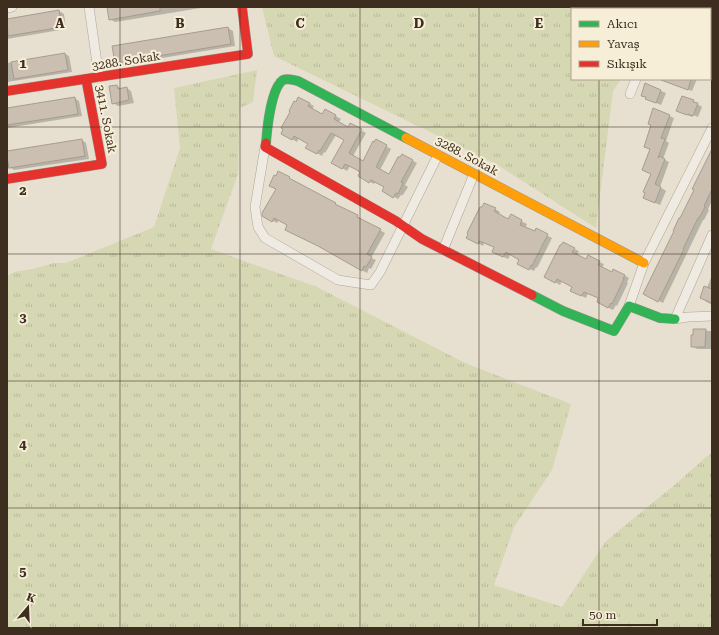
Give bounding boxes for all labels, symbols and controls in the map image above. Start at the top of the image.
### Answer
legend [571,8,711,80]
text: A [55,16,65,31]
text: B [175,16,185,31]
text: C [295,16,305,31]
text: D [414,16,424,31]
text: E [535,16,543,31]
text: Akıcı [607,17,638,31]
text: Yavaş [607,37,640,51]
street label: 3288. Sokak [91,49,162,73]
text: 1 [19,56,27,71]
text: Sıkışık [607,57,647,71]
street label: 3411. Sokak [93,84,120,155]
street label: 3288. Sokak [433,134,501,179]
text: 2 [19,183,27,198]
text: 3 [19,310,27,325]
text: 4 [19,437,27,452]
text: 5 [19,564,27,579]
north arrow [8,587,48,627]
text: K [25,590,38,606]
scale bar [583,601,657,627]
text: 50 m [589,608,616,622]

